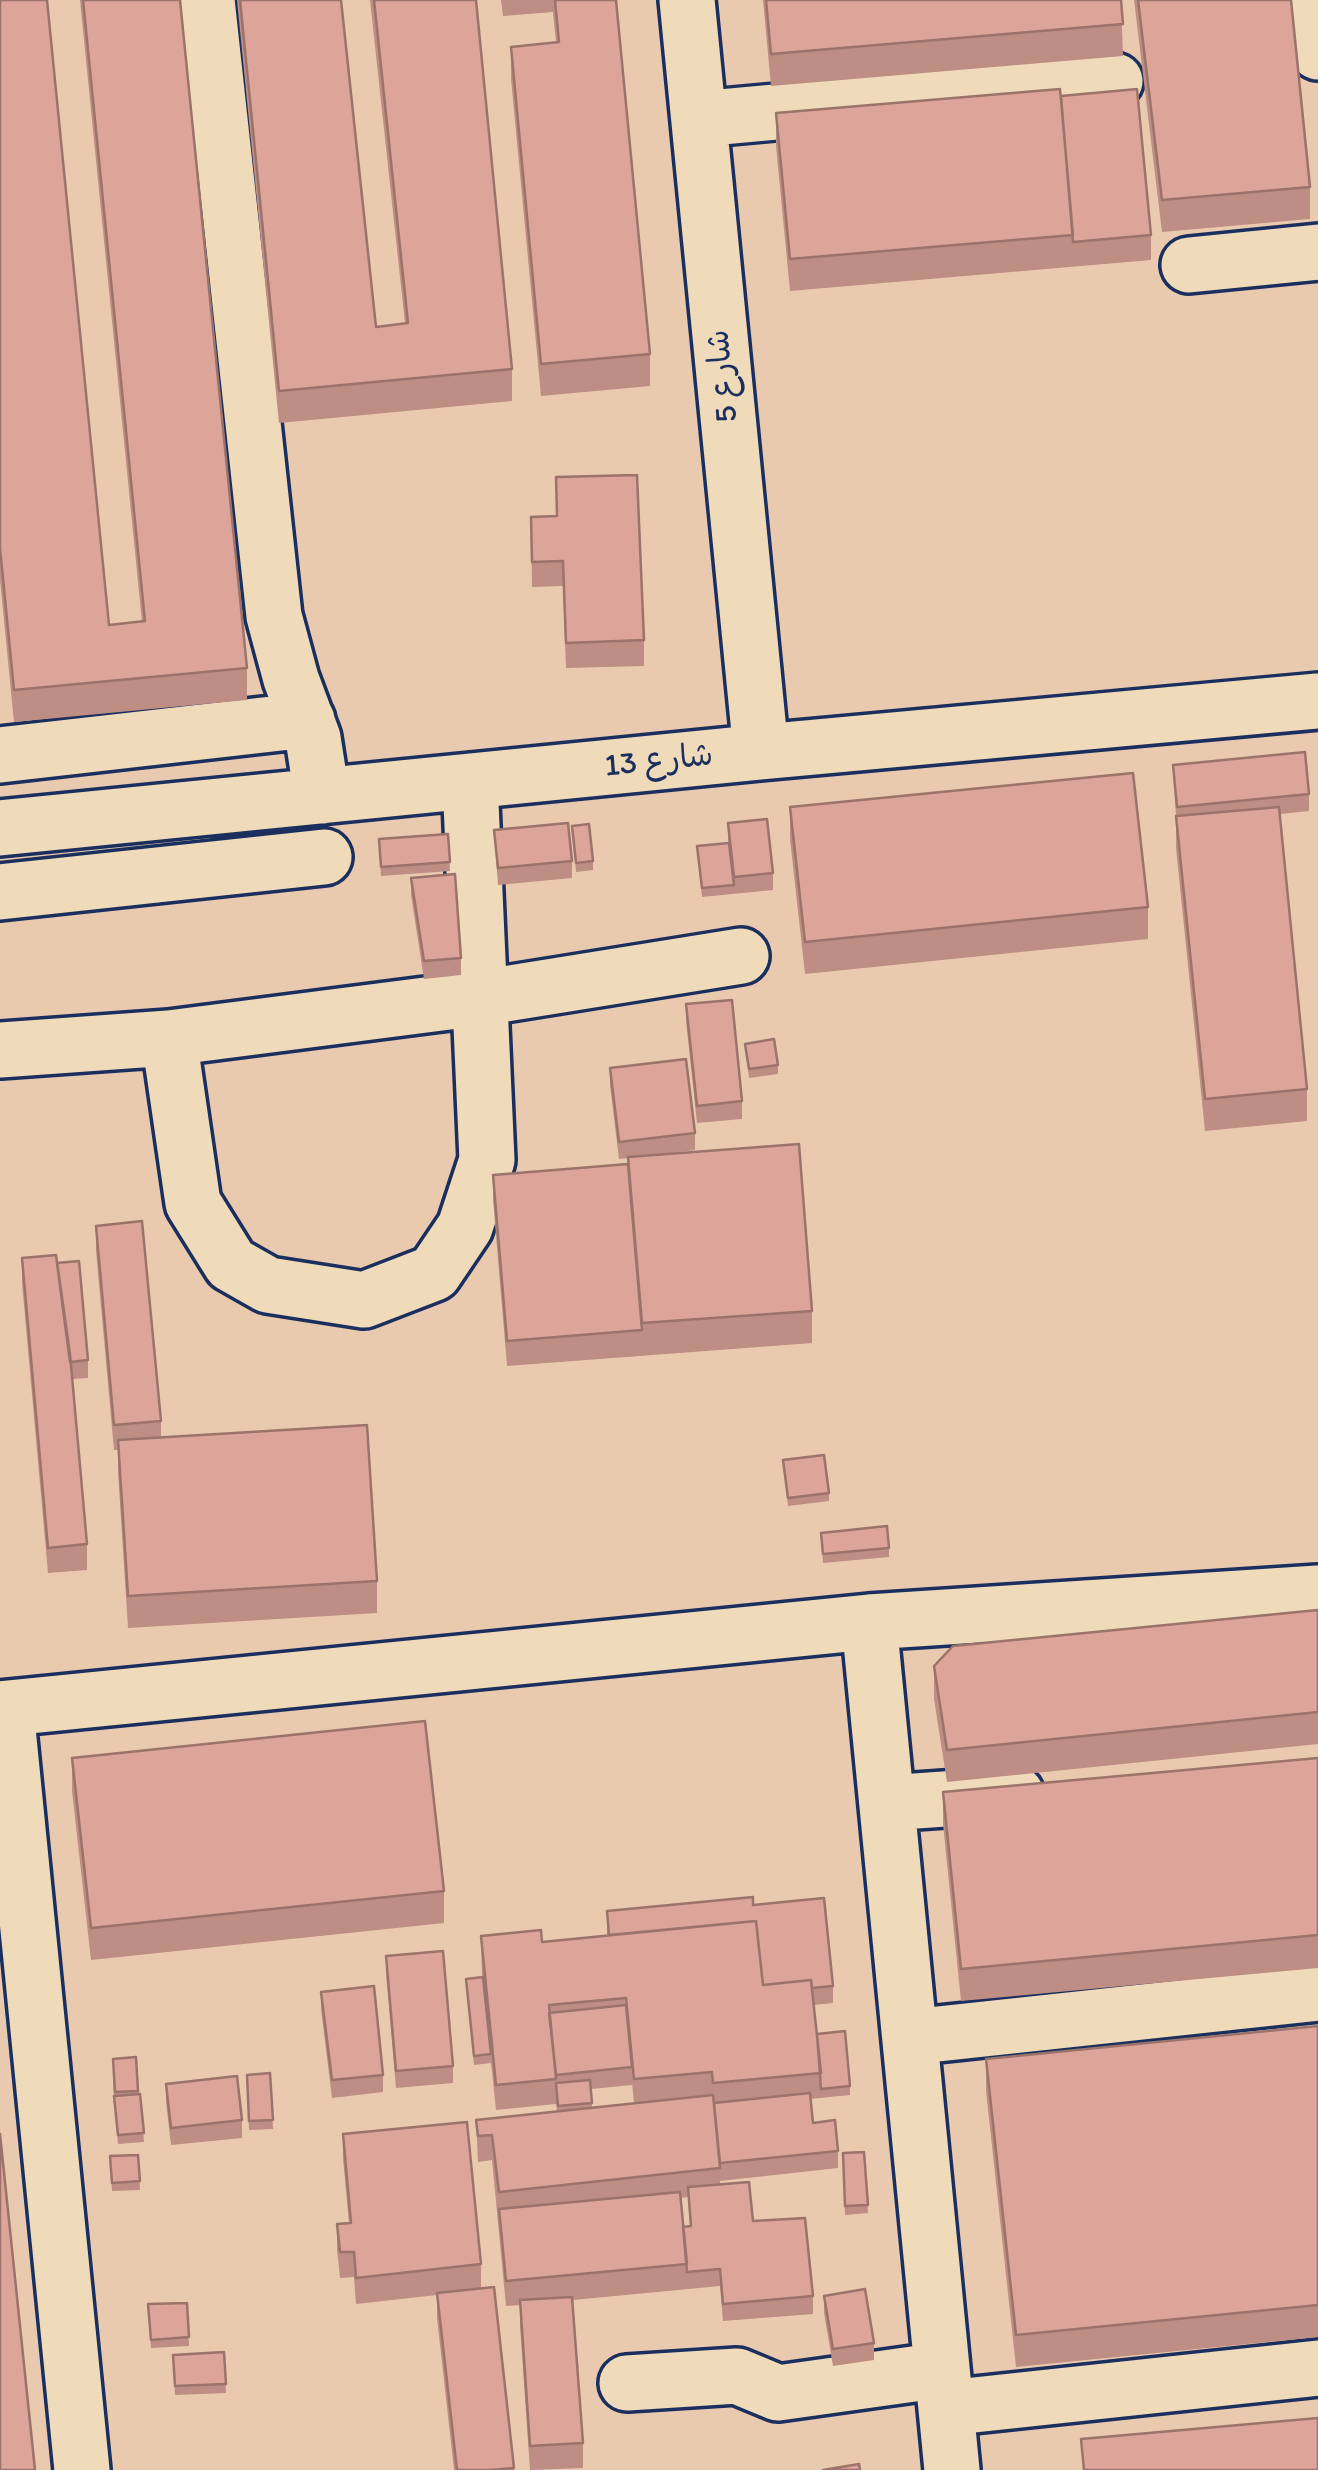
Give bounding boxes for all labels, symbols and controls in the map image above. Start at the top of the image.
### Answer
street label: شارع 5 [700,328,748,424]
street label: شارع 13 [603,737,715,787]

